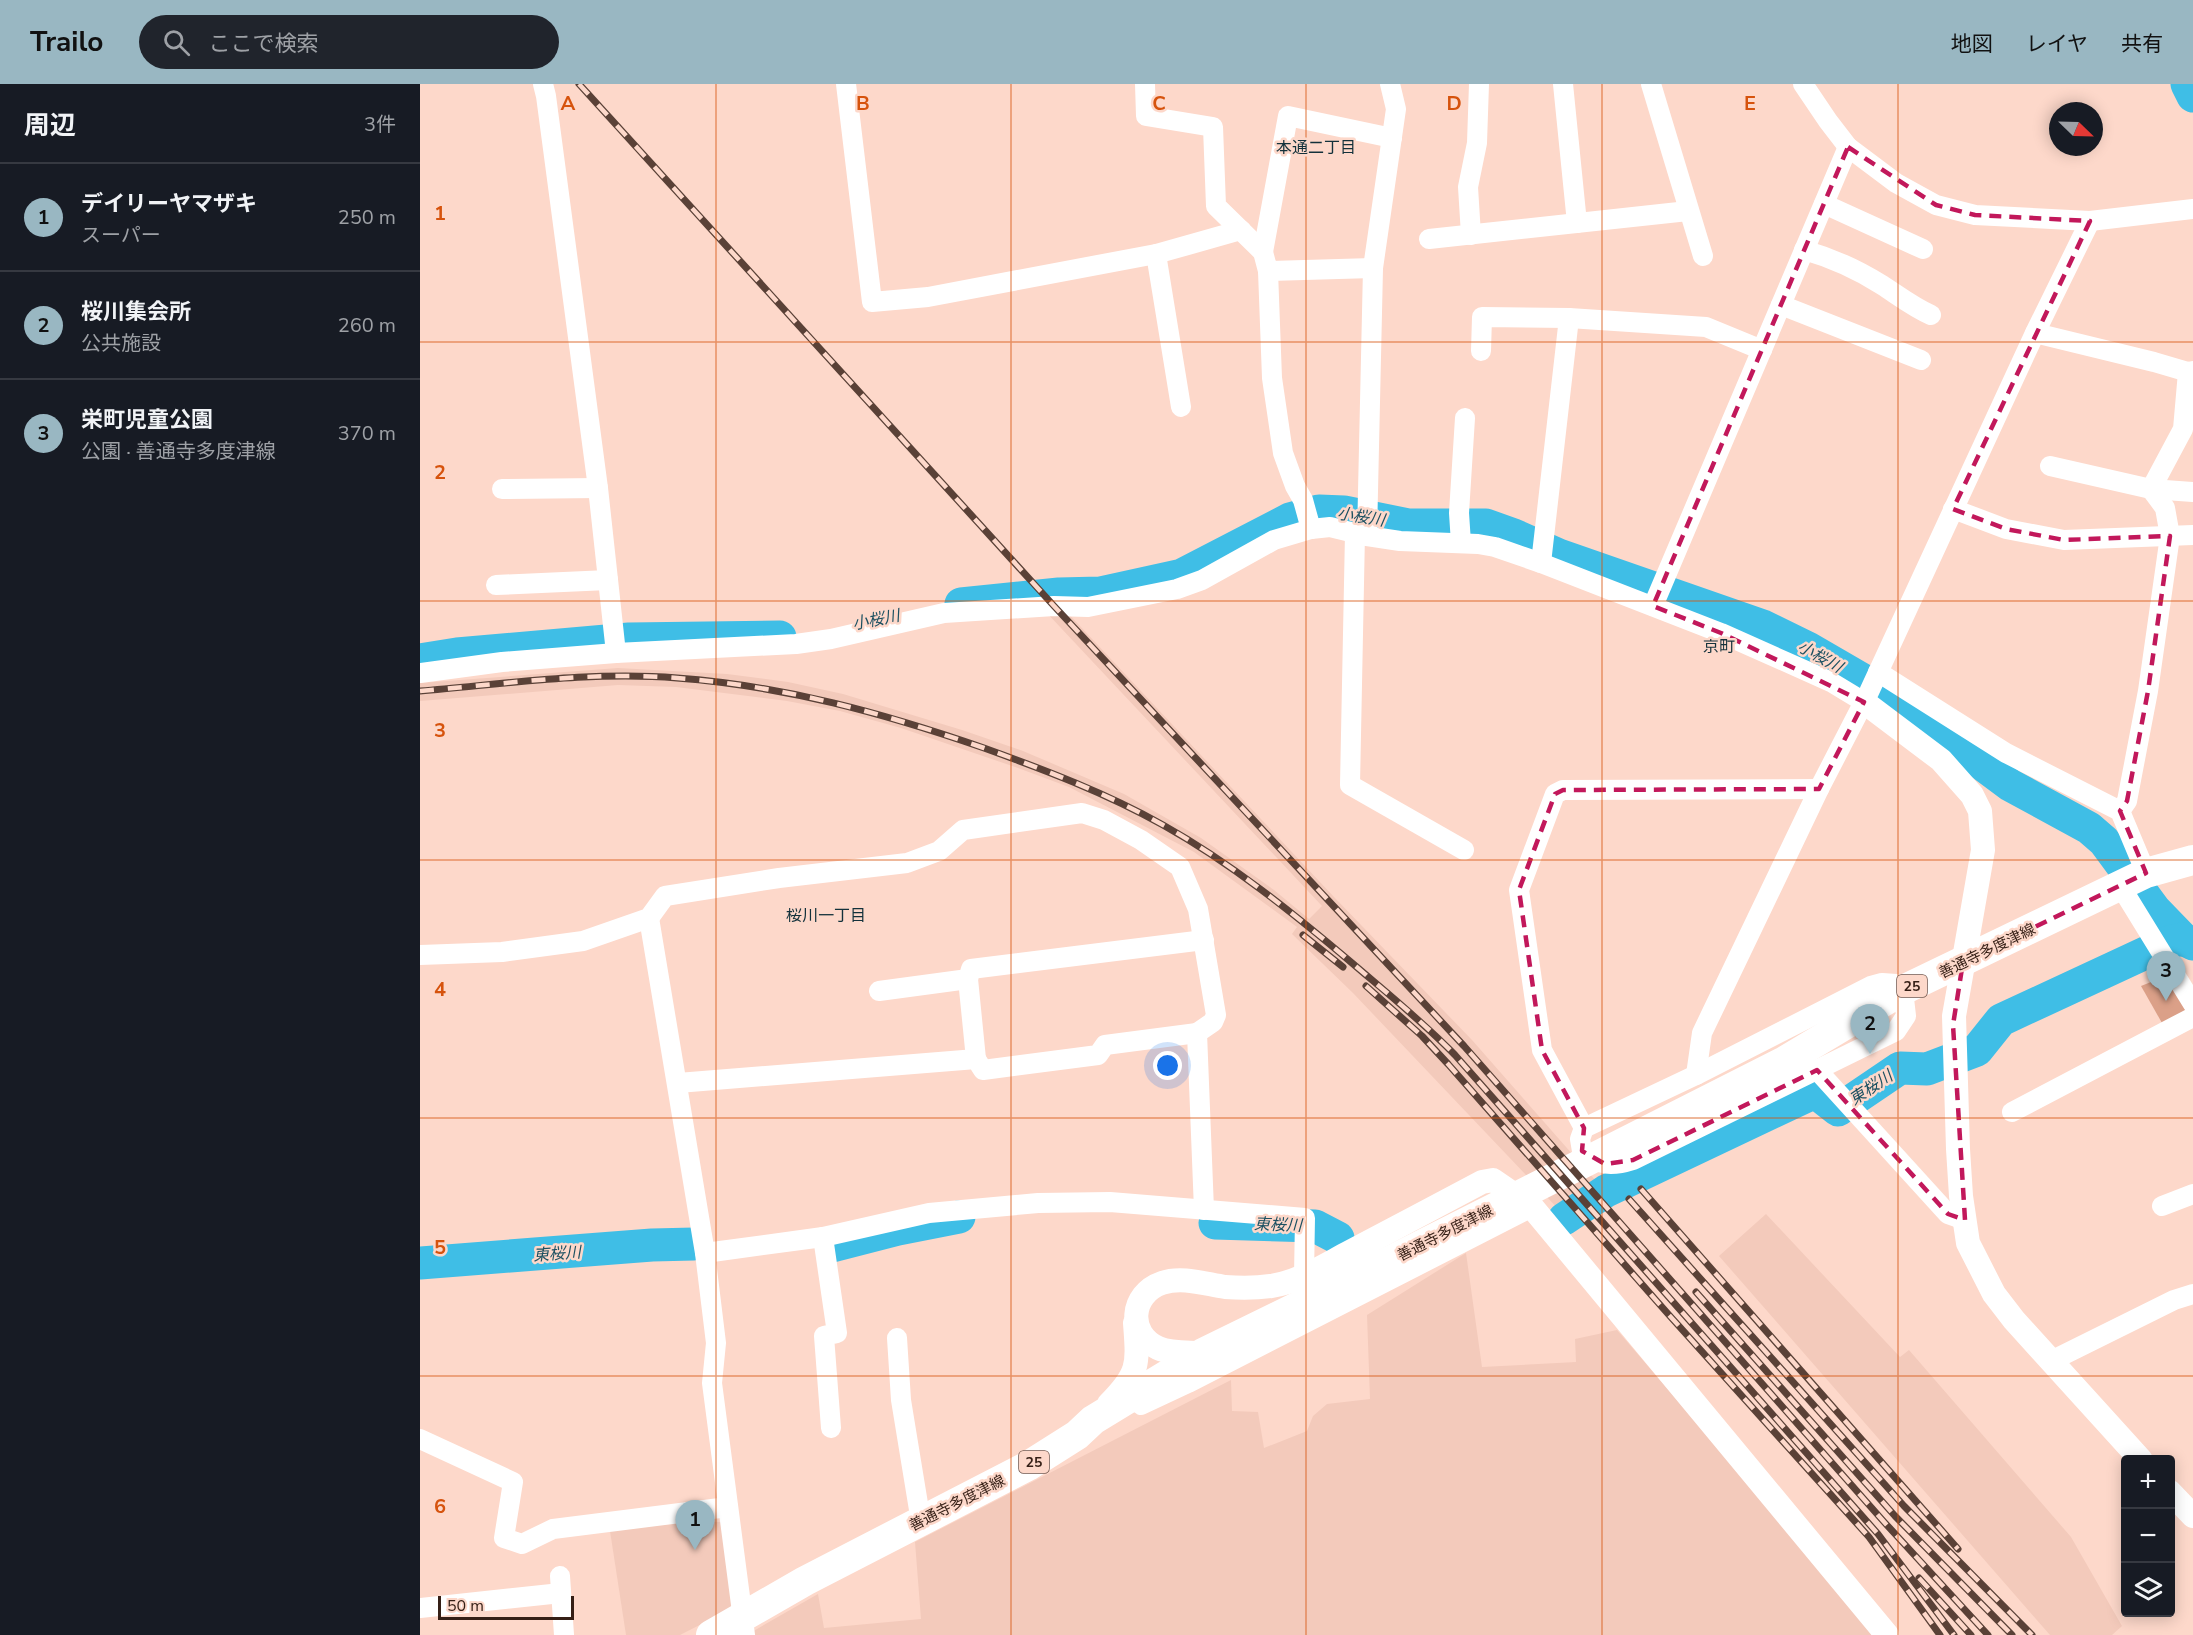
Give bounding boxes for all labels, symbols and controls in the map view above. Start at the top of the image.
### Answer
search box [139,15,559,69]
text: Trailo [30,23,103,61]
icon: search [160,26,193,59]
text: ここで検索 [208,29,318,59]
text: 地図 [1951,30,1993,58]
text: レイヤ [2026,30,2088,58]
text: 共有 [2121,30,2163,58]
text: A [561,90,576,117]
text: B [856,90,870,117]
text: C [1152,90,1166,117]
text: D [1446,90,1462,117]
text: E [1744,90,1756,117]
north arrow [2049,102,2103,156]
text: 周辺 [24,108,76,143]
text: 3件 [364,111,396,138]
district label: 本通二丁目 [1276,137,1356,159]
text: デイリーヤマザキ [81,189,257,219]
text: 1 [434,200,446,227]
text: 1 [38,204,50,231]
text: 250 m [338,204,396,231]
text: スーパー [81,222,161,249]
text: 桜川集会所 [81,297,191,327]
text: 2 [38,312,50,339]
text: 260 m [338,312,396,339]
text: 公共施設 [81,330,161,357]
text: 栄町児童公園 [81,405,213,435]
text: 3 [38,420,50,447]
text: 370 m [338,420,396,447]
text: 公園 · 善通寺多度津線 [81,438,276,465]
text: 2 [434,459,446,486]
water label: 小桜川 [1336,502,1388,532]
water label: 小桜川 [850,604,904,635]
district label: 京町 [1703,636,1735,658]
water label: 小桜川 [1794,636,1848,679]
text: 3 [434,717,446,744]
district label: 桜川一丁目 [786,905,866,927]
street label: 善通寺多度津線 [1935,919,2039,983]
pin: 3 [2146,952,2186,1001]
road number: 25 [1897,975,1927,997]
text: 4 [434,976,446,1003]
pin: 2 [1850,1004,1890,1054]
your location [1153,1051,1182,1080]
water label: 東桜川 [1845,1064,1899,1111]
street label: 善通寺多度津線 [1394,1200,1496,1266]
water label: 東桜川 [1254,1213,1304,1237]
text: 5 [434,1234,446,1261]
water label: 東桜川 [532,1241,584,1267]
road number: 25 [1019,1451,1049,1473]
map controls [2121,1455,2175,1617]
button: + [2121,1455,2175,1509]
street label: 善通寺多度津線 [906,1470,1008,1536]
text: 6 [434,1493,446,1520]
pin: 1 [676,1500,714,1550]
button: − [2121,1509,2175,1563]
button: layers [2121,1563,2175,1617]
scale bar [438,1593,574,1620]
text: 50 m [447,1595,484,1617]

